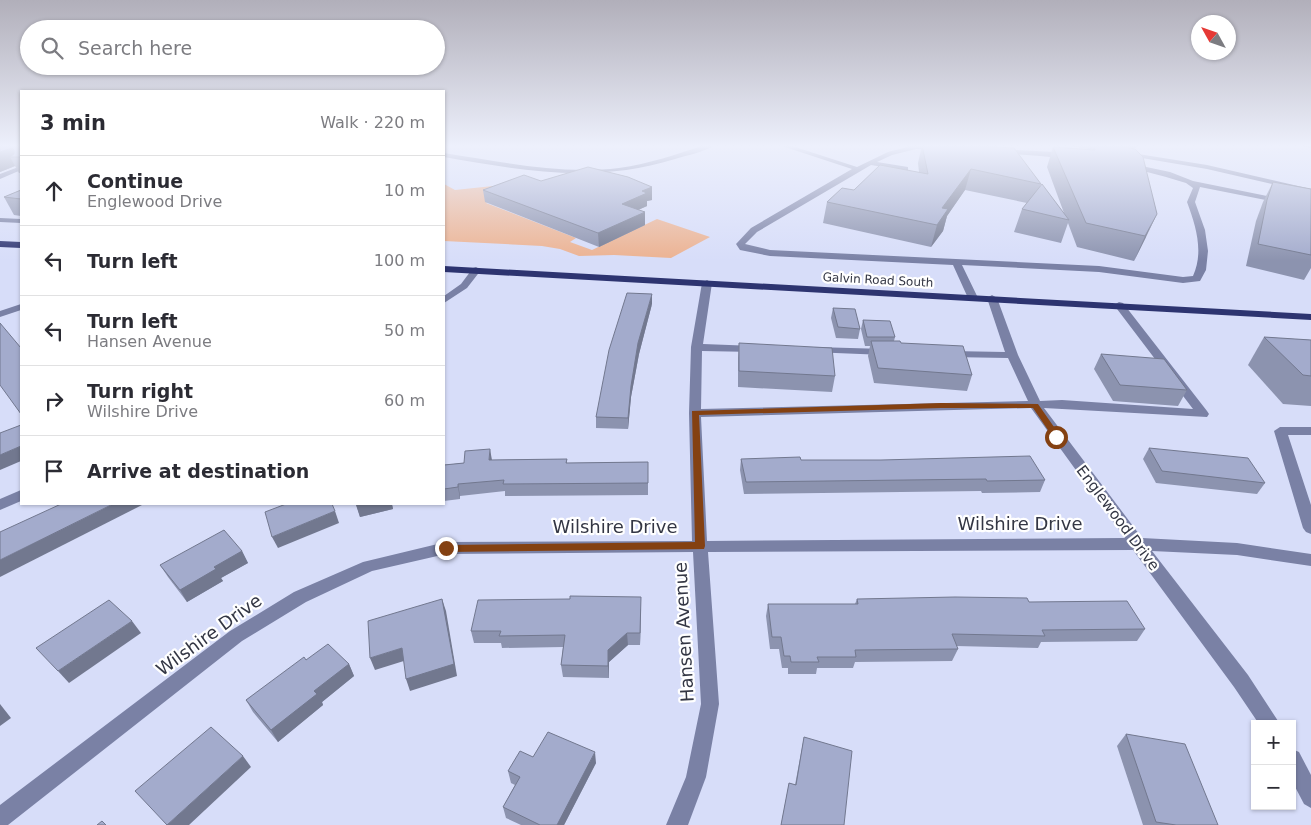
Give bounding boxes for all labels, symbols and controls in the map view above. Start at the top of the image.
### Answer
north arrow [1191,15,1236,60]
search box [20,20,445,75]
icon: search [38,34,66,62]
text: Search here [78,37,192,59]
text: 3 min [40,111,106,135]
text: Walk · 220 m [320,113,425,132]
text: Continue [87,170,183,192]
icon: ahead [40,177,68,205]
text: 10 m [384,181,425,200]
text: Englewood Drive [87,192,222,211]
icon: left [40,247,68,275]
text: Turn left [87,250,178,272]
text: 100 m [374,251,425,270]
street label: Galvin Road South [822,270,934,290]
text: Turn left [87,310,178,332]
icon: left [40,317,68,345]
text: 50 m [384,321,425,340]
text: Hansen Avenue [87,332,212,351]
text: Turn right [87,380,193,402]
icon: right [40,387,68,415]
text: 60 m [384,391,425,410]
text: Wilshire Drive [87,402,198,421]
route start [1045,426,1068,449]
icon: arrive [40,457,68,485]
text: Arrive at destination [87,460,309,482]
street label: Englewood Drive [1073,462,1163,574]
street label: Wilshire Drive [958,513,1082,534]
street label: Wilshire Drive [553,516,677,537]
route end [435,537,458,560]
street label: Hansen Avenue [669,561,698,703]
street label: Wilshire Drive [152,589,265,680]
map controls [1251,720,1296,810]
button: + [1251,720,1296,765]
button: − [1251,765,1296,810]

